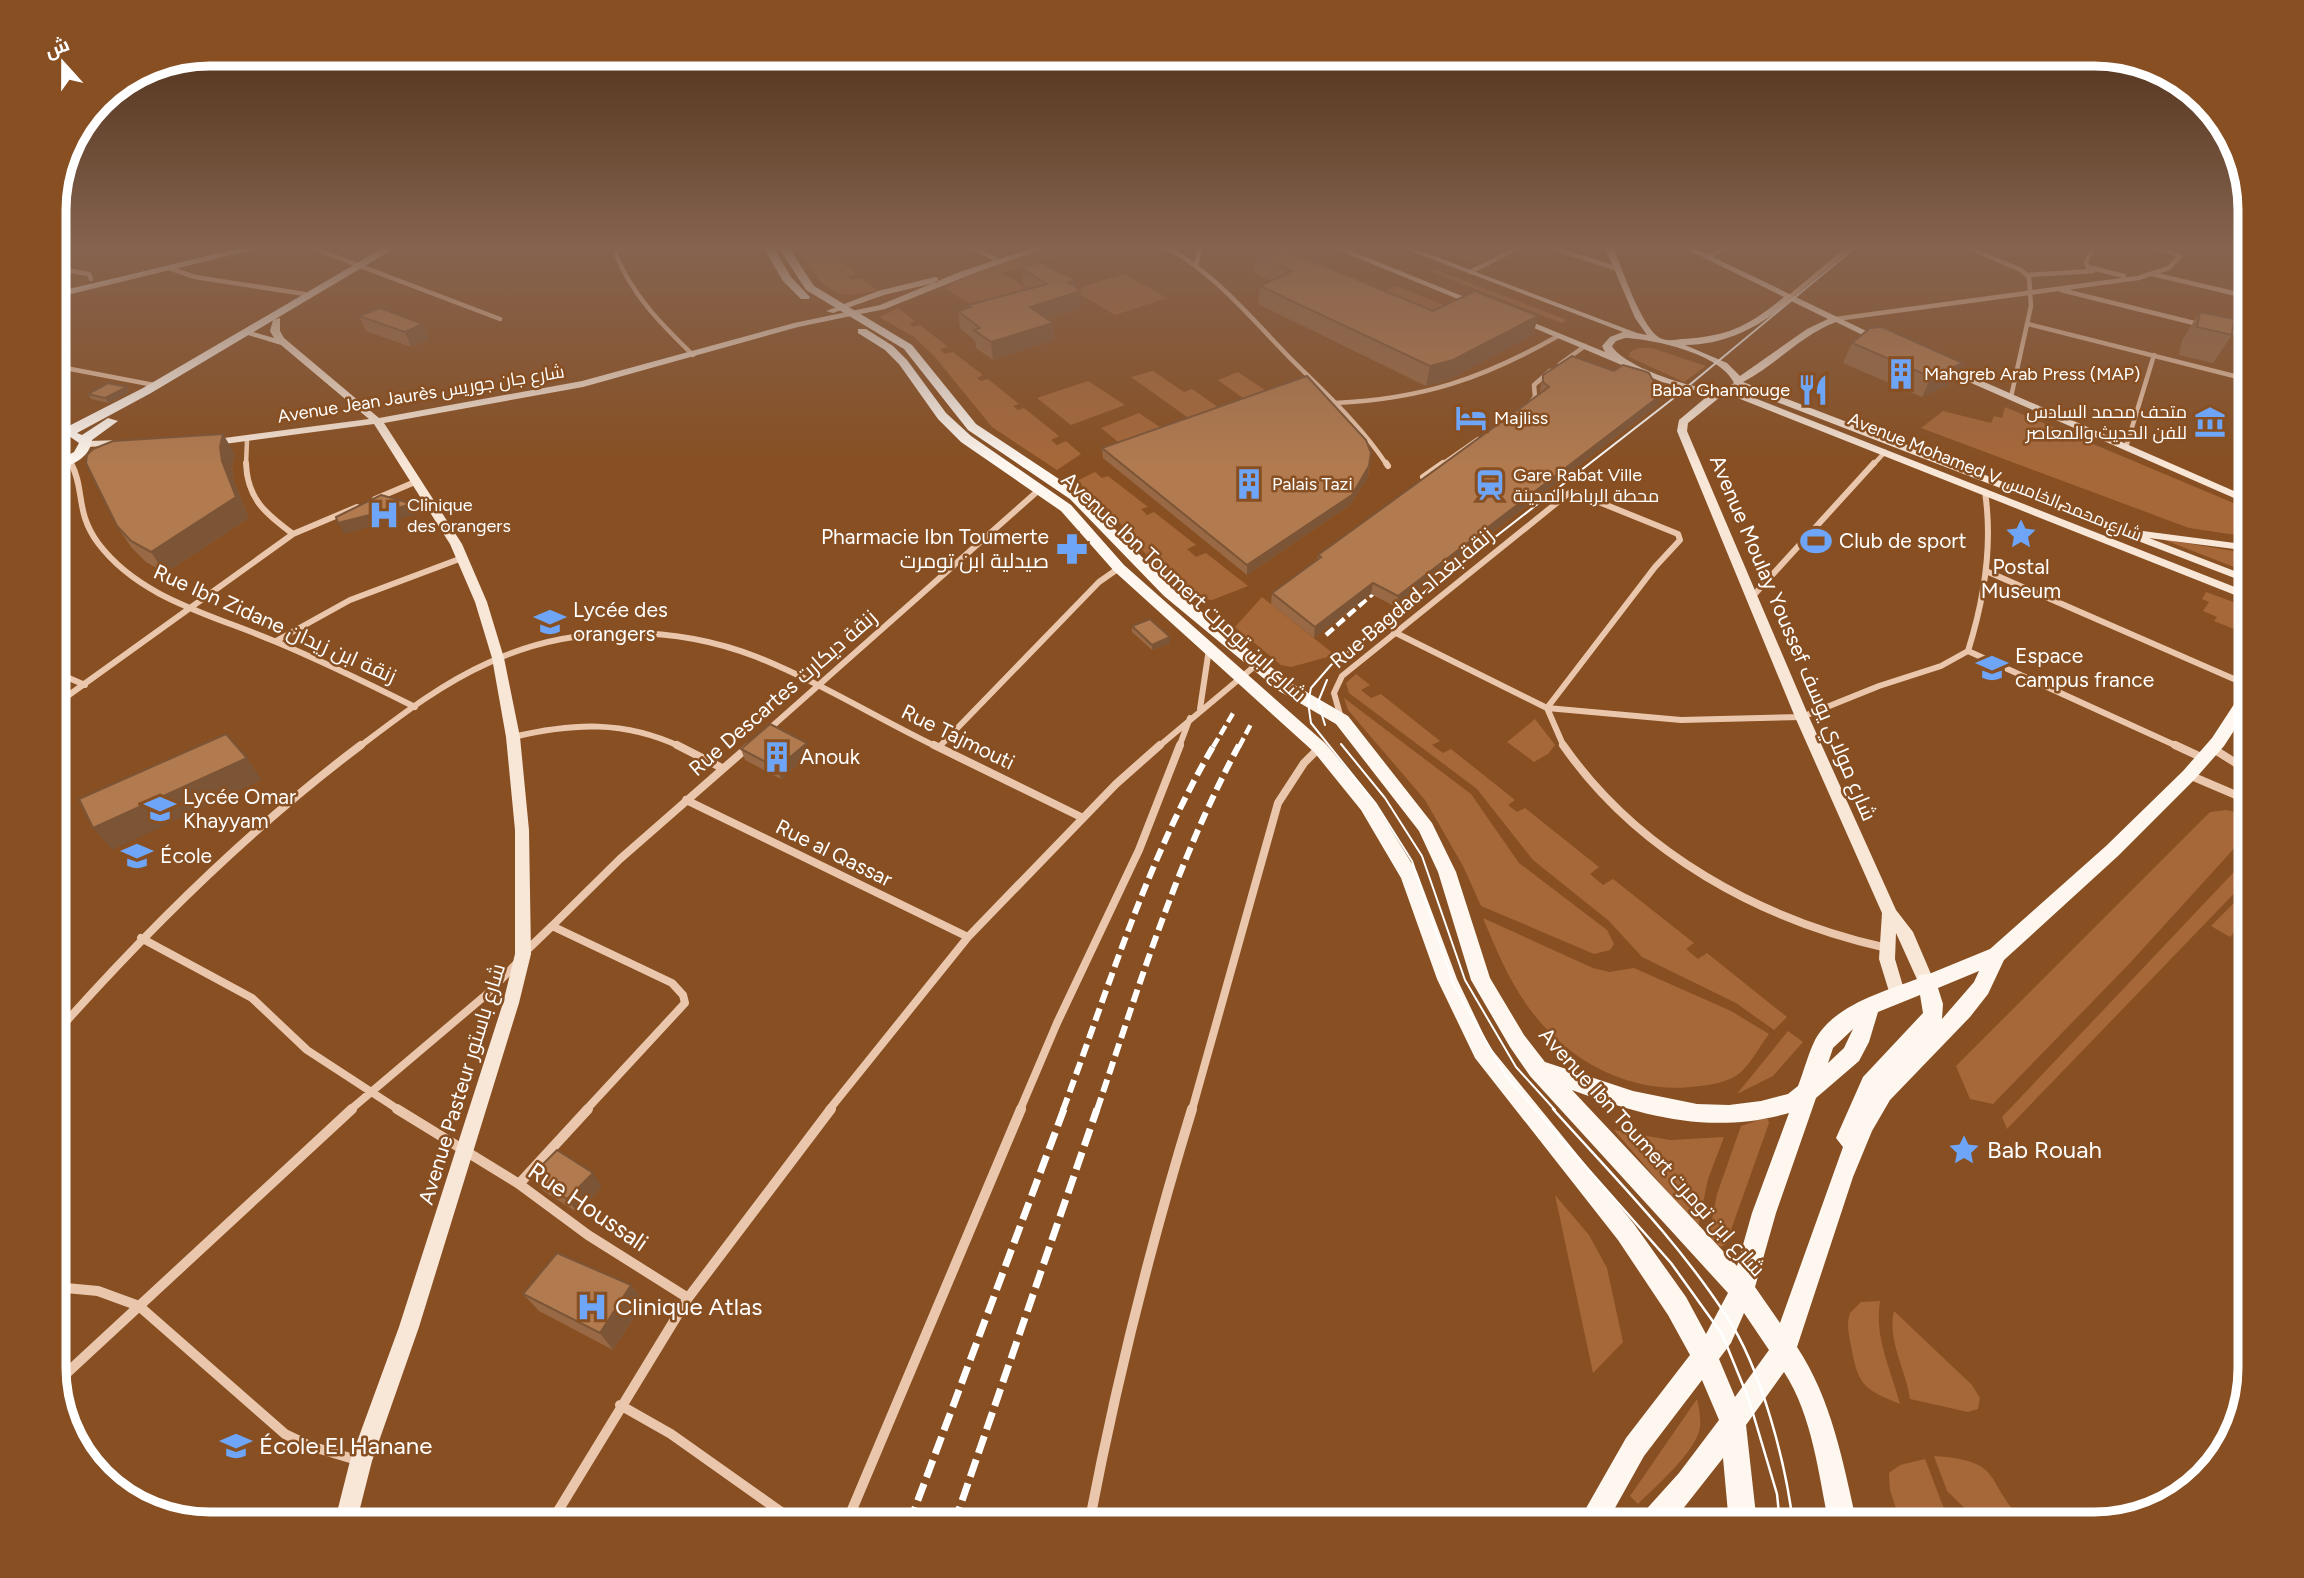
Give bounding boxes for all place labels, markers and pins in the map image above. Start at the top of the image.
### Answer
building icon: Mahgreb Arab Press (MAP) [1884,357,1918,391]
place label: Mahgreb Arab Press (MAP) [1924,363,2140,385]
restaurant icon: Baba Ghannouge [1796,373,1830,407]
place label: Baba Ghannouge [1652,379,1790,401]
hotel icon: Majliss [1454,401,1488,435]
place label: متحف محمد السادس للفن الحديث والمعاصر [2025,401,2187,444]
museum icon: متحف محمد السادس للفن الحديث والمعاصر [2193,405,2227,439]
place label: Majliss [1494,407,1548,429]
place label: Gare Rabat Ville محطة الرباط المدينة [1513,464,1659,507]
building icon: Palais Tazi [1232,467,1266,501]
station icon: Gare Rabat Ville محطة الرباط المدينة [1473,468,1507,502]
place label: Palais Tazi [1272,473,1353,495]
place label: Clinique des orangers [407,494,511,537]
hospital icon: Clinique des orangers [367,498,401,532]
place icon: Postal Museum [2004,517,2038,551]
place label: Pharmacie Ibn Toumerte صيدلية ابن تومرت [821,524,1049,574]
sports icon: Club de sport [1799,524,1833,558]
place label: Club de sport [1839,528,1966,553]
pharmacy icon: Pharmacie Ibn Toumerte صيدلية ابن تومرت [1055,532,1089,566]
place label: Postal Museum [1981,554,2061,603]
place label: Lycée des orangers [573,597,668,646]
school or university icon: Lycée des orangers [533,605,567,639]
place label: Espace campus france [2015,643,2154,692]
school or university icon: Espace campus france [1975,651,2009,685]
building icon: Anouk [760,740,794,774]
place label: Anouk [800,744,861,769]
place label: Lycée Omar Khayyam [183,784,296,833]
school or university icon: Lycée Omar Khayyam [143,792,177,826]
school or university icon: École [120,839,154,873]
place label: École [160,843,212,868]
place icon: Bab Rouah [1947,1133,1981,1167]
place label: Bab Rouah [1987,1135,2102,1164]
hospital icon: Clinique Atlas [575,1290,609,1324]
place label: Clinique Atlas [615,1292,762,1321]
school or university icon: École El Hanane [219,1429,253,1463]
place label: École El Hanane [259,1431,432,1460]

